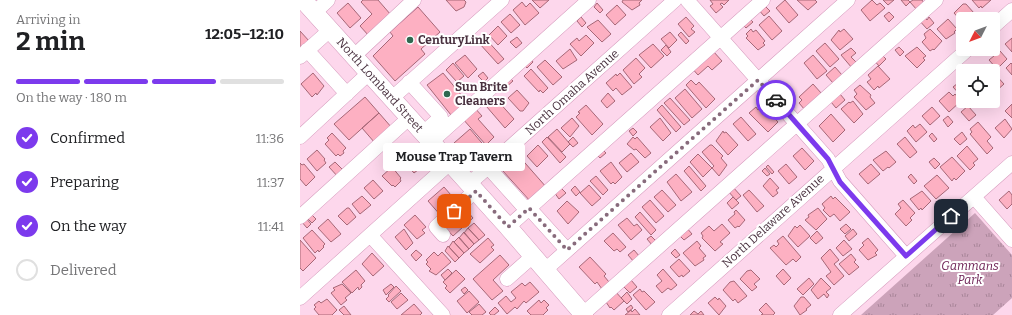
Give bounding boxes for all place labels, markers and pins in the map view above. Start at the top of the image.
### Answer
place label: CenturyLink [418,33,491,47]
marker: CenturyLink [405,35,415,45]
place label: Sun Brite Cleaners [455,80,508,108]
marker: Sun Brite Cleaners [442,89,452,99]
callout: Mouse Trap Tavern [383,143,525,171]
pin [437,194,471,228]
pin [934,199,968,233]

